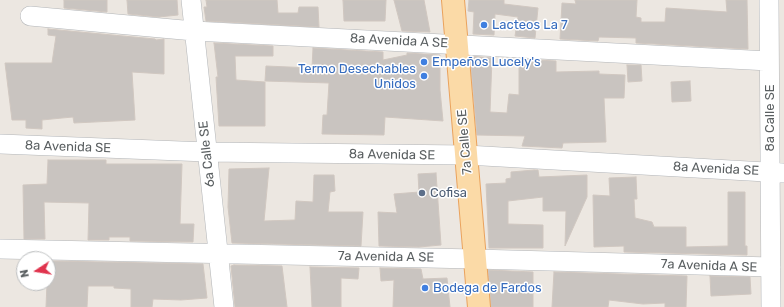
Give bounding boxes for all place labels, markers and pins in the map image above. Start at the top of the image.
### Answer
place label: Lacteos La 7 [492,17,568,33]
marker: Lacteos La 7 [479,20,489,30]
place label: Empeños Lucely's [432,54,541,70]
marker: Empeños Lucely's [419,57,429,67]
place label: Termo Desechables Unidos [298,61,416,92]
marker: Termo Desechables Unidos [419,71,429,81]
place label: Cofisa [430,185,467,201]
marker: Cofisa [417,188,427,198]
place label: Bodega de Fardos [433,280,542,296]
marker: Bodega de Fardos [420,283,430,293]

